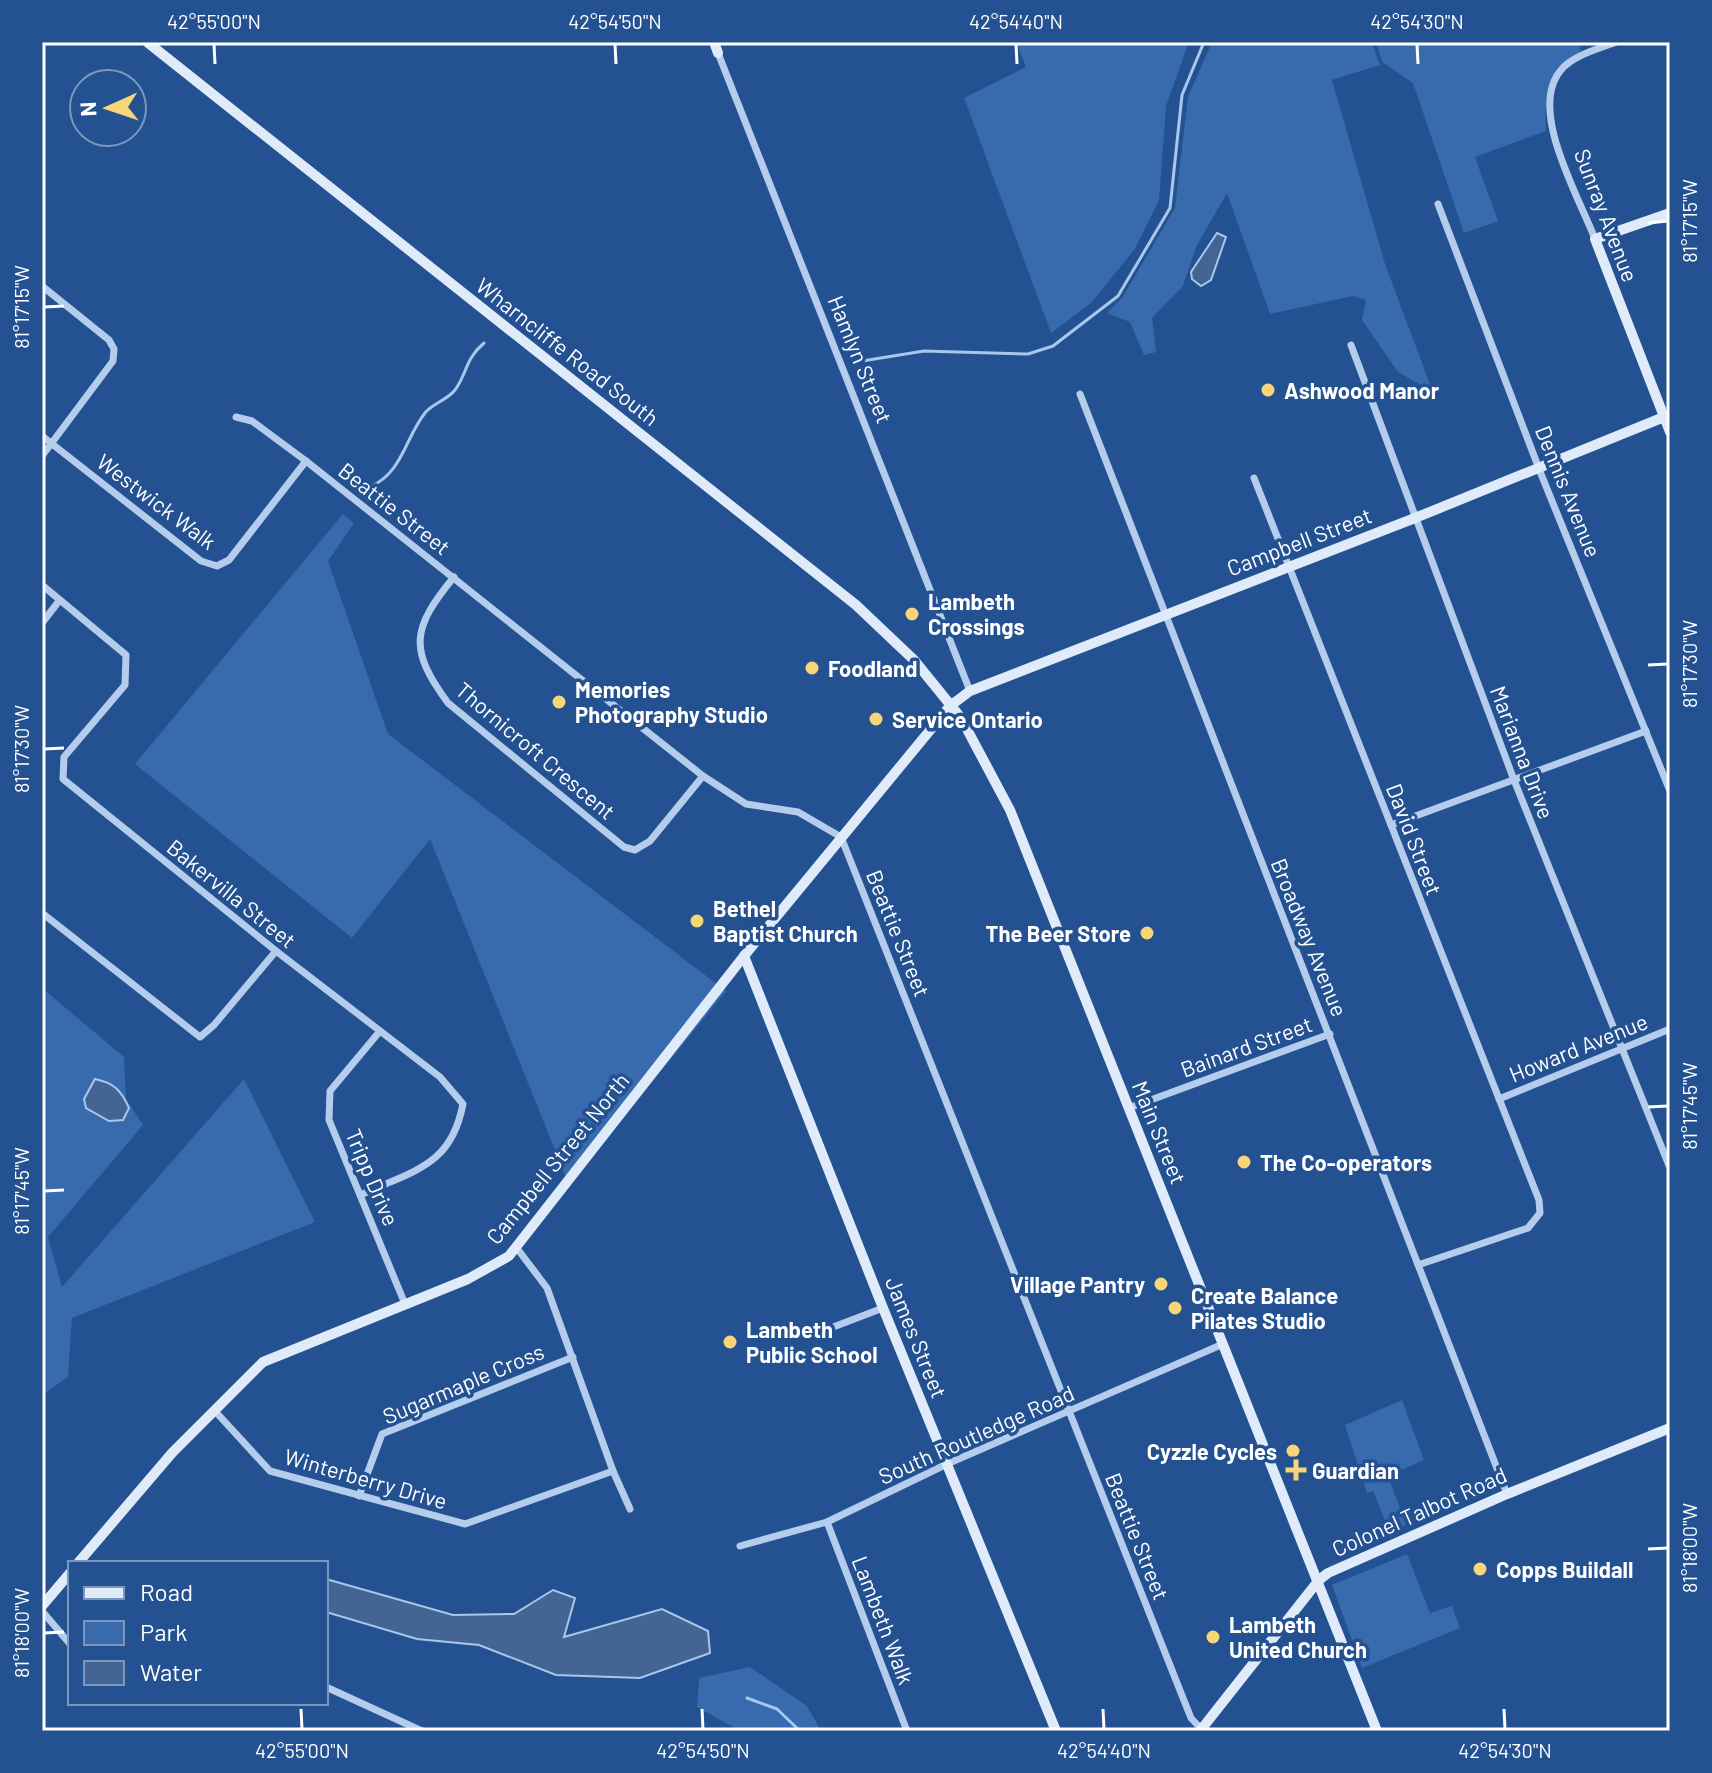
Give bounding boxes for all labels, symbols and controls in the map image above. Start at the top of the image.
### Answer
text: 42°55'00"N [167,9,261,33]
text: 42°54'50"N [568,9,662,33]
text: 42°54'40"N [969,9,1063,33]
text: 42°54'30"N [1370,9,1464,33]
north arrow [68,68,148,148]
text: N [74,101,100,117]
street label: Sunray Avenue [1570,145,1644,285]
text: 81°17'15"W [1677,179,1701,263]
text: 81°17'15"W [9,265,33,349]
street label: Wharncliffe Road South [472,272,664,430]
street label: Hamlyn Street [824,291,898,427]
place label: Ashwood Manor [1284,377,1440,403]
marker: Ashwood Manor [1259,381,1277,399]
street label: Dennis Avenue [1531,421,1607,561]
street label: Westwick Walk [92,448,222,554]
street label: Beattie Street [334,456,456,560]
street label: Campbell Street [1223,501,1375,581]
place label: Lambeth Crossings [928,588,1025,639]
marker: Lambeth Crossings [903,605,921,623]
text: 81°17'30"W [1677,620,1701,708]
place label: Foodland [828,655,917,681]
marker: Foodland [803,659,821,677]
street label: Thornicroft Crescent [451,676,621,824]
place label: Memories Photography Studio [575,676,768,727]
street label: Marianna Drive [1486,682,1560,822]
marker: Memories Photography Studio [550,693,568,711]
text: 81°17'30"W [9,705,33,793]
place label: Service Ontario [892,706,1043,732]
marker: Service Ontario [867,710,885,728]
street label: David Street [1382,780,1448,898]
street label: Bakervilla Street [163,833,301,953]
street label: Broadway Avenue [1266,854,1354,1020]
street label: Beattie Street [862,866,936,1000]
place label: Bethel Baptist Church [713,895,858,946]
marker: Bethel Baptist Church [688,912,706,930]
place label: The Beer Store [986,920,1131,946]
marker: The Beer Store [1138,924,1156,942]
street label: Howard Avenue [1505,1007,1651,1087]
street label: Bainard Street [1177,1010,1315,1082]
text: 81°17'45"W [1677,1062,1701,1150]
street label: Campbell Street North [480,1067,634,1249]
street label: Main Street [1128,1077,1192,1187]
street label: Tripp Drive [341,1125,405,1229]
text: 81°17'45"W [9,1147,33,1235]
place label: The Co-operators [1260,1149,1432,1175]
marker: The Co-operators [1235,1153,1253,1171]
place label: Village Pantry [1010,1271,1145,1297]
street label: James Street [881,1273,953,1401]
marker: Village Pantry [1152,1275,1170,1293]
place label: Create Balance Pilates Studio [1191,1282,1338,1333]
marker: Create Balance Pilates Studio [1166,1299,1184,1317]
place label: Lambeth Public School [746,1316,878,1367]
marker: Lambeth Public School [721,1333,739,1351]
street label: Sugarmaple Cross [379,1337,547,1429]
street label: South Routledge Road [874,1379,1078,1489]
place label: Cyzzle Cycles [1147,1438,1277,1464]
street label: Winterberry Drive [282,1442,450,1514]
marker: Cyzzle Cycles [1284,1442,1302,1460]
place label: Guardian [1312,1457,1399,1483]
marker: Guardian [1287,1461,1305,1479]
street label: Colonel Talbot Road [1328,1461,1510,1561]
street label: Beattie Street [1101,1469,1175,1603]
text: 81°18'00"W [1677,1503,1701,1593]
street label: Lambeth Walk [848,1552,920,1688]
place label: Copps Buildall [1496,1556,1633,1582]
marker: Copps Buildall [1471,1560,1489,1578]
legend [68,1561,328,1705]
text: Road [140,1577,193,1606]
text: 81°18'00"W [9,1588,33,1678]
place label: Lambeth United Church [1229,1611,1367,1662]
text: Park [140,1617,187,1646]
marker: Lambeth United Church [1204,1628,1222,1646]
text: Water [140,1657,202,1686]
text: 42°55'00"N [255,1738,349,1762]
text: 42°54'50"N [656,1738,750,1762]
text: 42°54'40"N [1057,1738,1151,1762]
text: 42°54'30"N [1458,1738,1552,1762]

